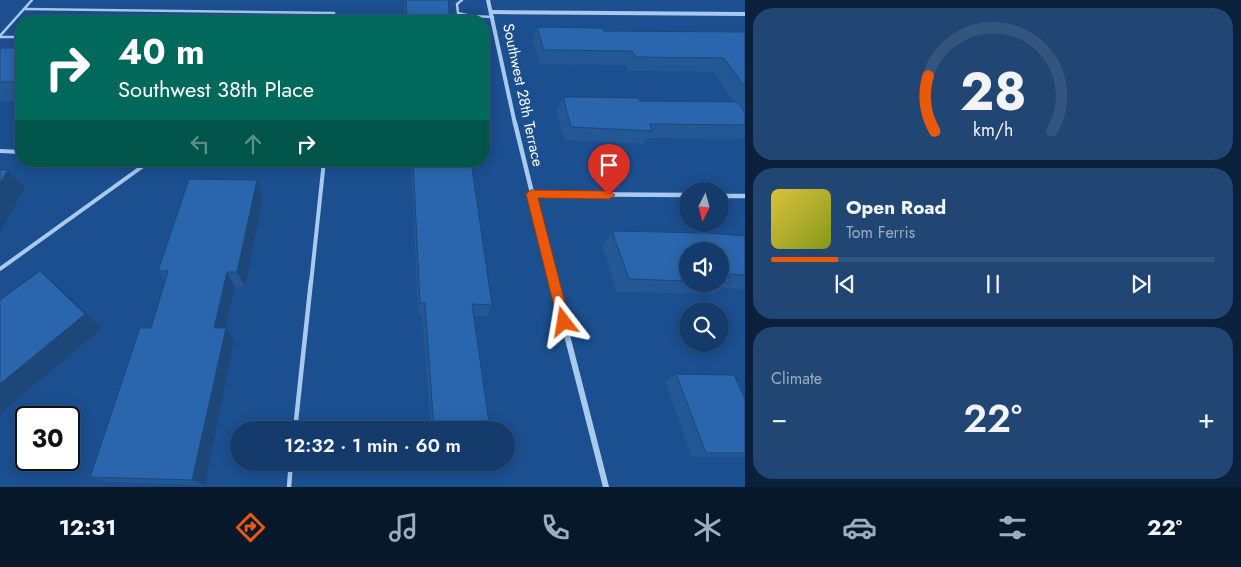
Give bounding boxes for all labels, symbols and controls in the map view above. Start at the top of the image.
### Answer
street label: Southwest 28th Terrace [497,21,549,169]
text: 40 m [118,27,205,77]
icon: right [35,35,100,100]
text: 28 [960,54,1026,130]
text: Southwest 38th Place [118,73,314,105]
text: km/h [973,117,1013,143]
icon: left [186,130,214,158]
icon: ahead [239,130,267,158]
icon: right [292,130,320,158]
pin [588,144,630,195]
icon: arrive [595,151,623,179]
north arrow [679,182,729,232]
map controls [679,182,729,352]
text: Open Road [846,194,946,221]
text: Tom Ferris [846,221,915,244]
button: sound [679,242,729,292]
icon: previous [831,270,859,298]
icon: pause [979,270,1007,298]
icon: next [1127,270,1155,298]
position arrow [537,295,589,347]
button: search [679,302,729,352]
text: Climate [771,367,822,390]
text: 22° [963,391,1022,446]
text: − [771,398,788,439]
text: + [1198,398,1215,439]
speed limit sign: 30 [15,406,80,471]
text: 12:32 · 1 min · 60 m [284,432,461,459]
icon: directions [233,510,268,545]
icon: music [386,510,421,545]
icon: phone [538,510,573,545]
icon: climate [690,510,725,545]
icon: car [842,510,877,545]
icon: filters [995,510,1030,545]
text: 12:31 [59,511,116,543]
text: 22° [1147,511,1182,543]

